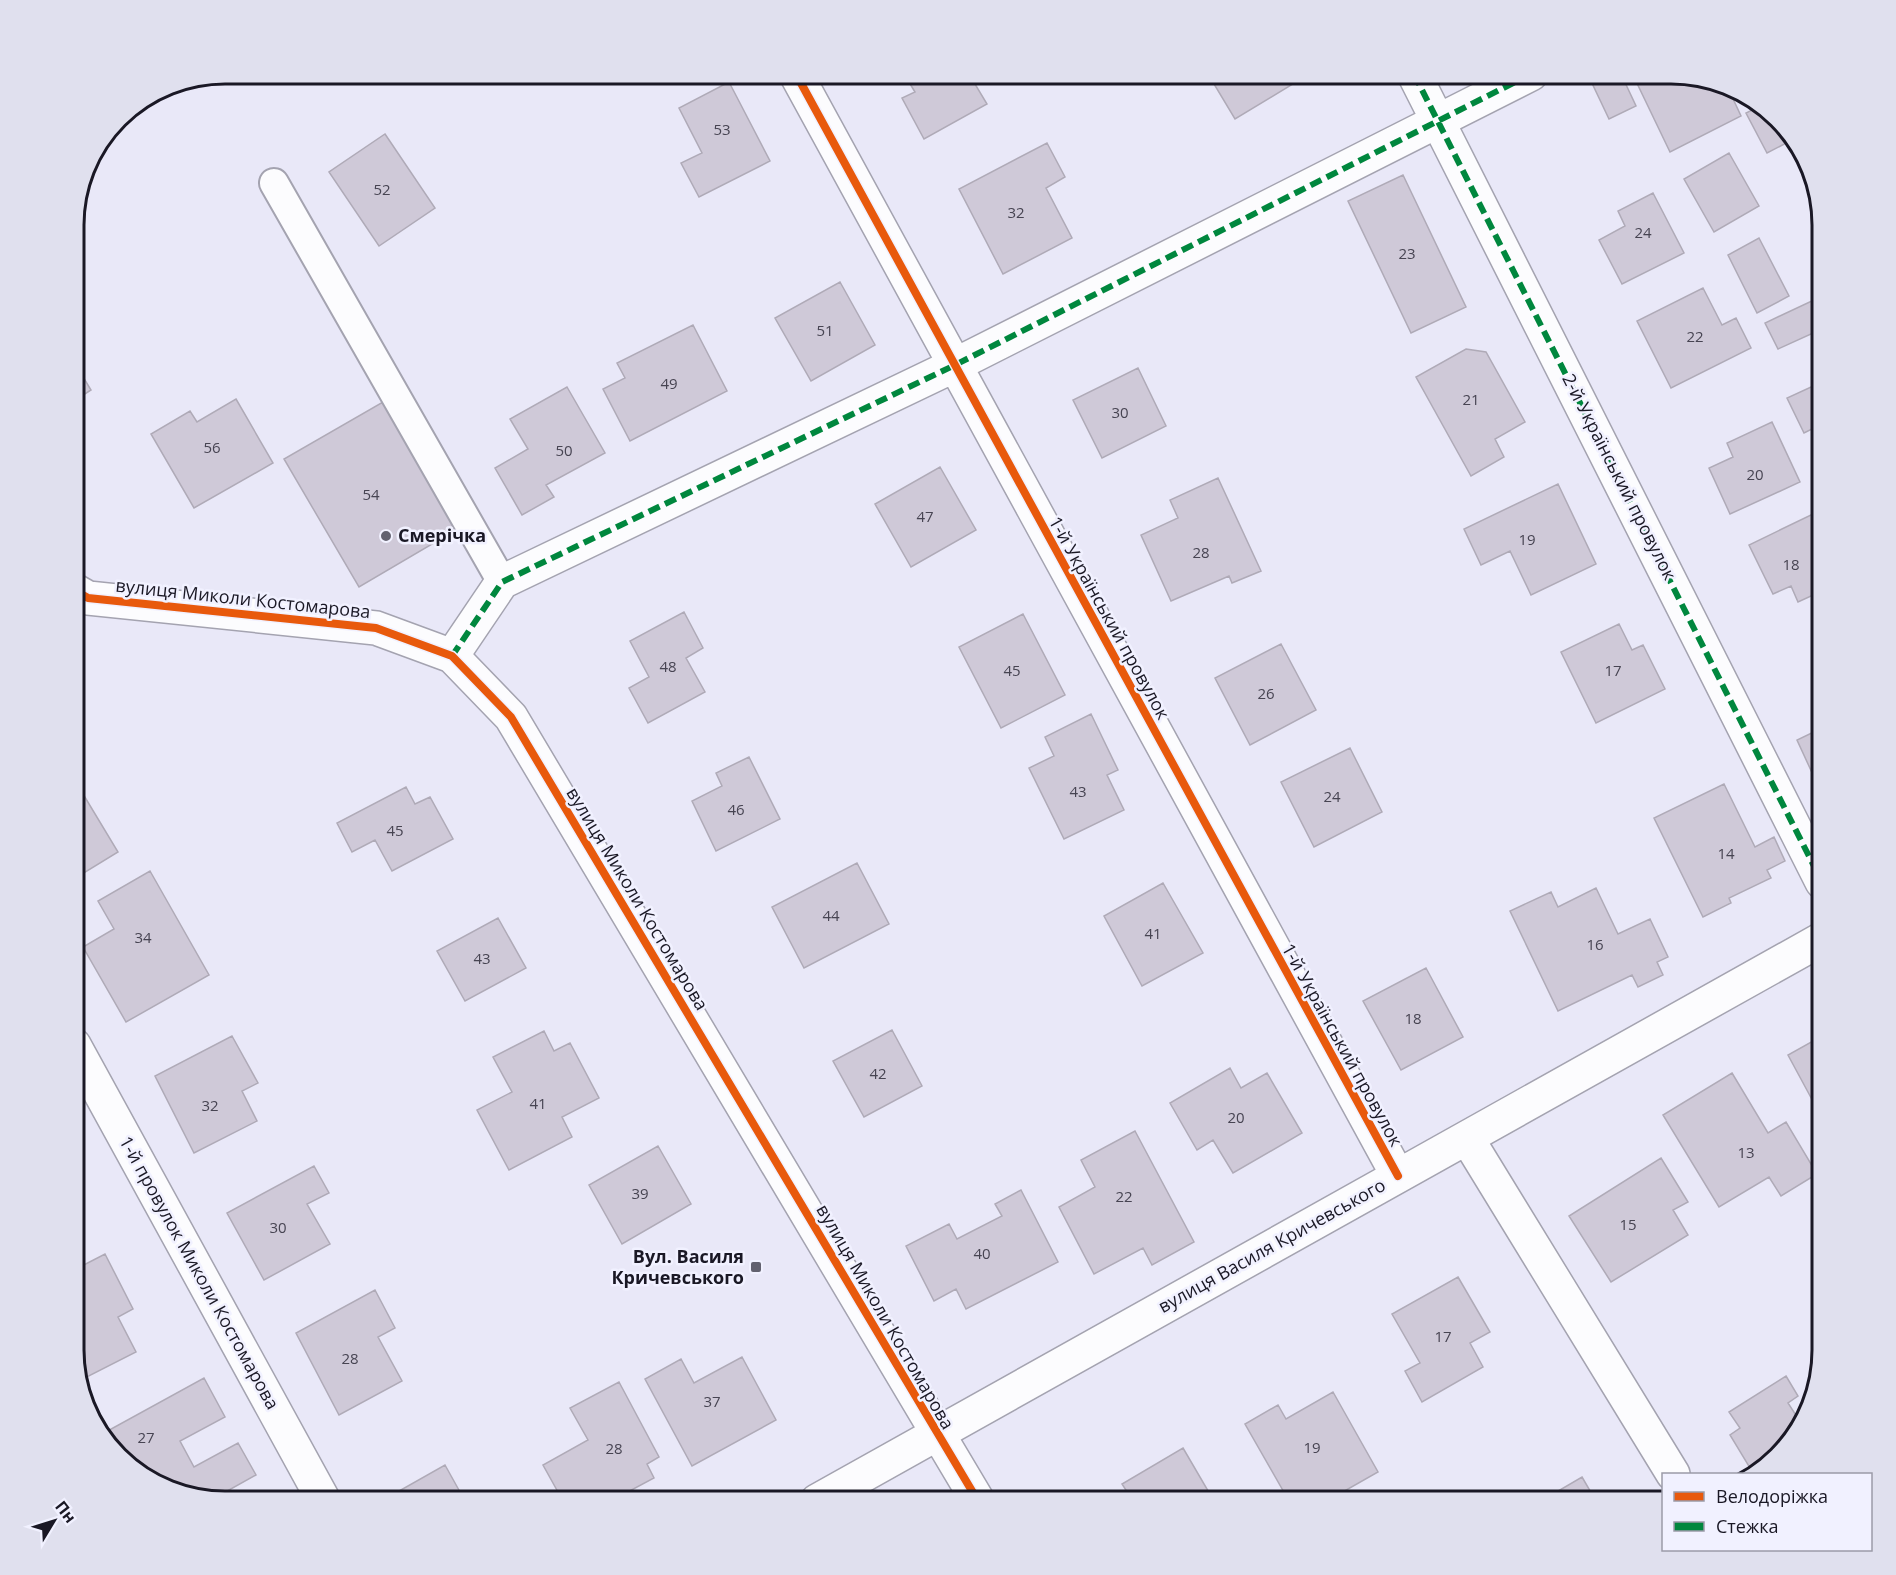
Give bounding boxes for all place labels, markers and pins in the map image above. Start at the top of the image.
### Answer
place label: Смерічка [398,523,486,547]
marker: Смерічка [379,529,393,543]
place label: Вул. Василя Кричевського [611,1244,744,1289]
marker: Вул. Василя Кричевського [749,1260,763,1274]

